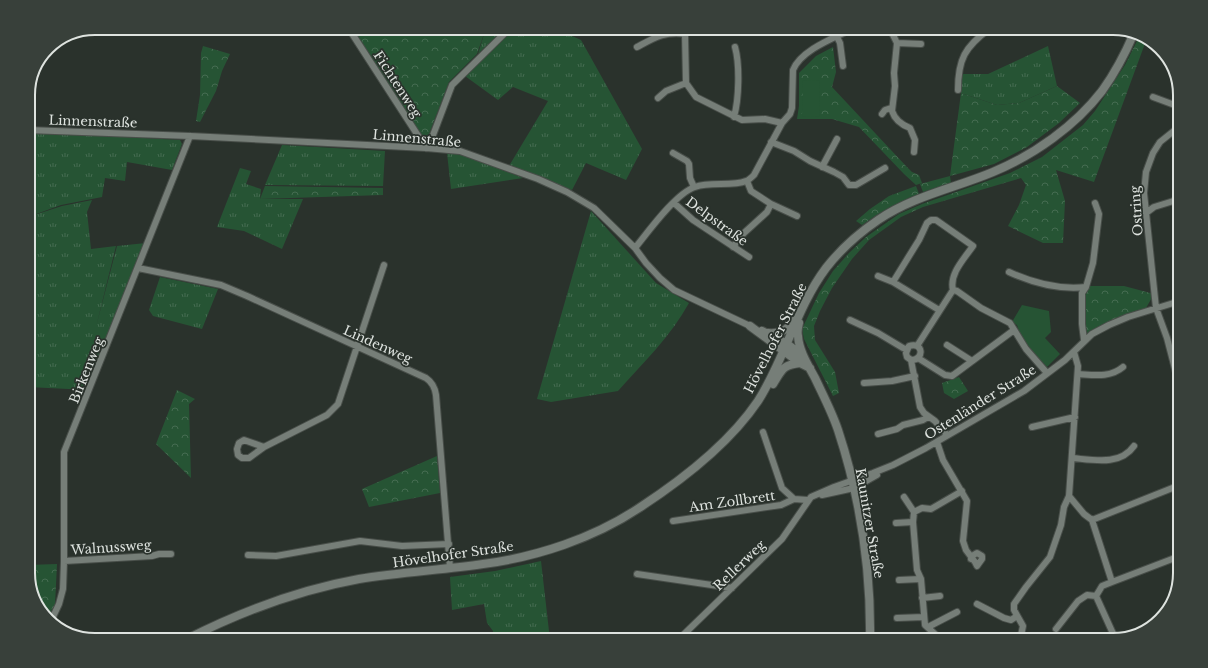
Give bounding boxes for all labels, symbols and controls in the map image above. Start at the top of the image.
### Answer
street label: Fichtenweg [370,48,426,121]
street label: Linnenstraße [48,111,138,132]
street label: Linnenstraße [372,126,462,151]
street label: Ostring [1126,185,1147,237]
street label: Delpstraße [682,193,751,250]
street label: Hövelhofer Straße [740,280,811,396]
street label: Lindenweg [341,322,415,367]
street label: Birkenweg [65,334,108,406]
street label: Ostenländer Straße [921,361,1039,444]
street label: Kaunitzer Straße [851,467,888,580]
street label: Am Zollbrett [687,487,776,516]
street label: Walnussweg [69,536,152,559]
street label: Rellerweg [710,536,769,594]
street label: Hövelhofer Straße [392,538,515,571]

